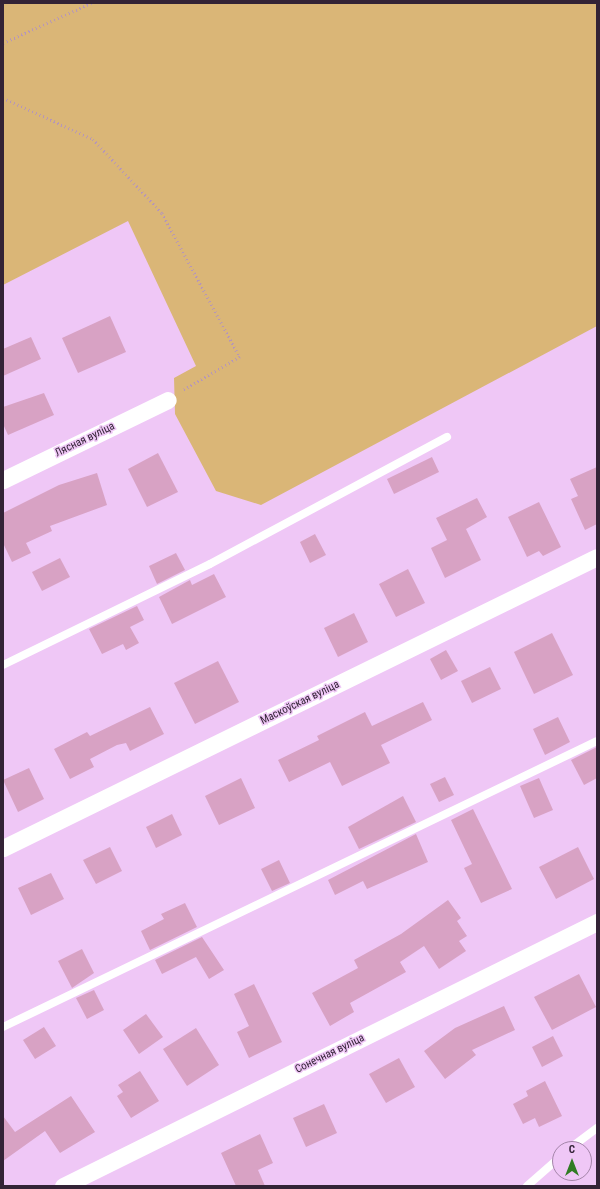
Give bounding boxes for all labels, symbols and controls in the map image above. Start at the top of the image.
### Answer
street label: Лясная вуліца [53,420,117,460]
street label: Маскоўская вуліца [258,678,342,728]
street label: Сонечная вуліца [293,1032,367,1076]
north arrow [552,1141,592,1181]
text: С [569,1143,575,1156]

